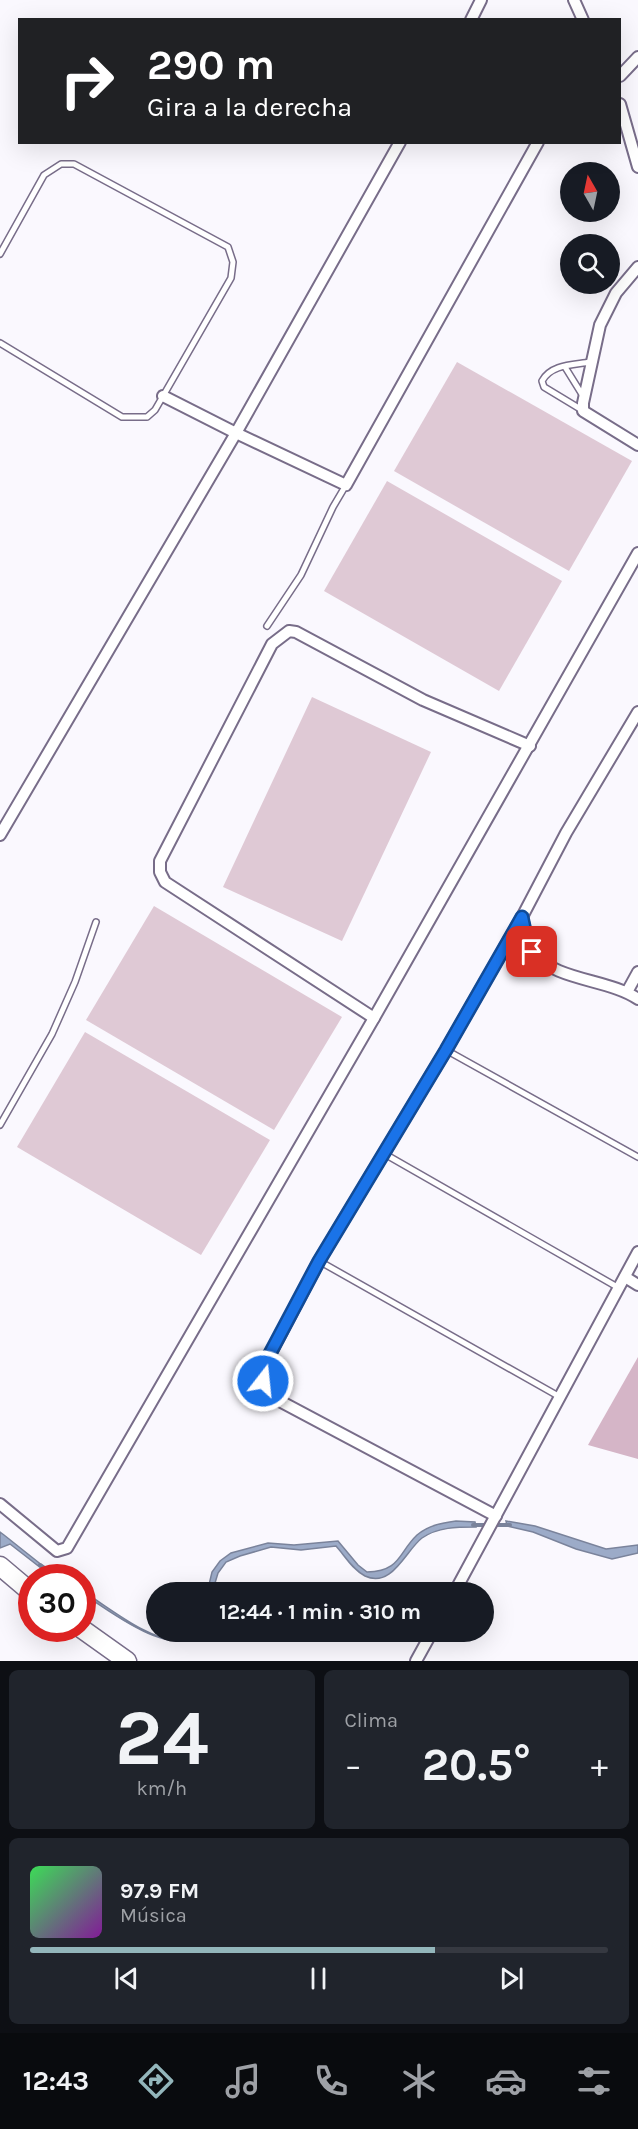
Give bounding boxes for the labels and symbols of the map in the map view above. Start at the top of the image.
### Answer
north arrow [560,162,620,222]
pin [506,926,557,977]
position arrow [231,1349,295,1413]
speed limit sign: 30 [18,1564,96,1642]

